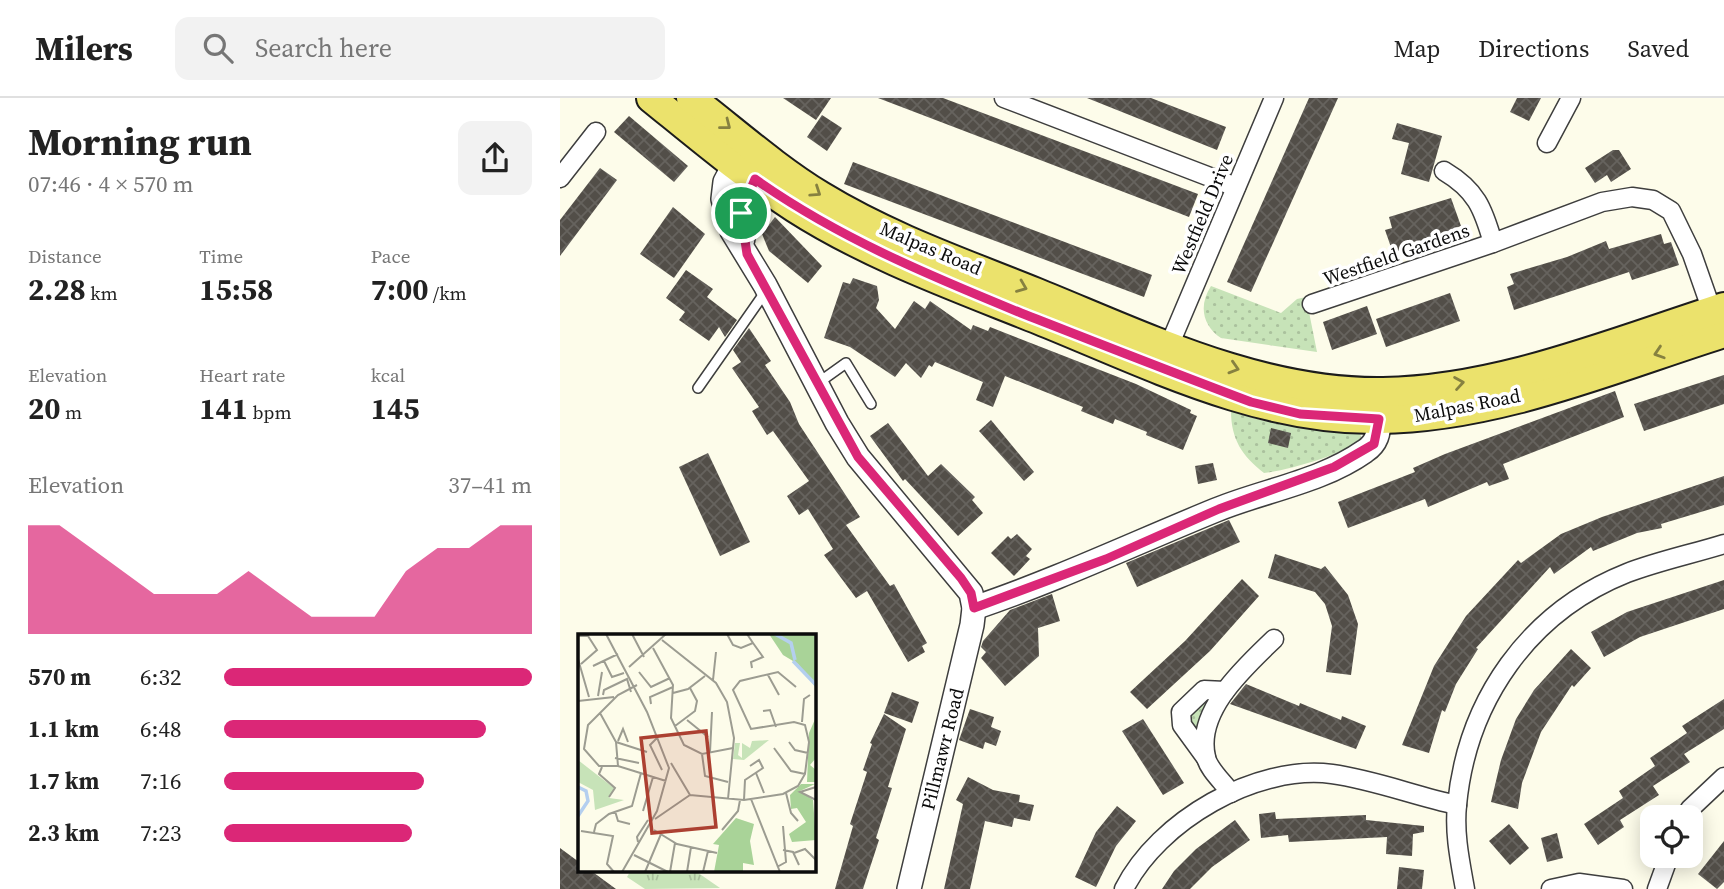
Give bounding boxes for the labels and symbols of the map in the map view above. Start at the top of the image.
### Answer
one-way arrow [718,116,731,129]
street label: Westfield Drive [1165,150,1239,278]
pin [711,183,771,243]
one-way arrow [808,184,821,196]
street label: Malpas Road [876,215,986,281]
street label: Westfield Gardens [1319,217,1473,291]
one-way arrow [1015,279,1027,293]
one-way arrow [1653,345,1666,359]
one-way arrow [1228,360,1240,374]
one-way arrow [1453,376,1465,391]
street label: Malpas Road [1411,382,1523,428]
inset map [578,634,816,872]
street label: Pillmawr Road [914,685,970,813]

